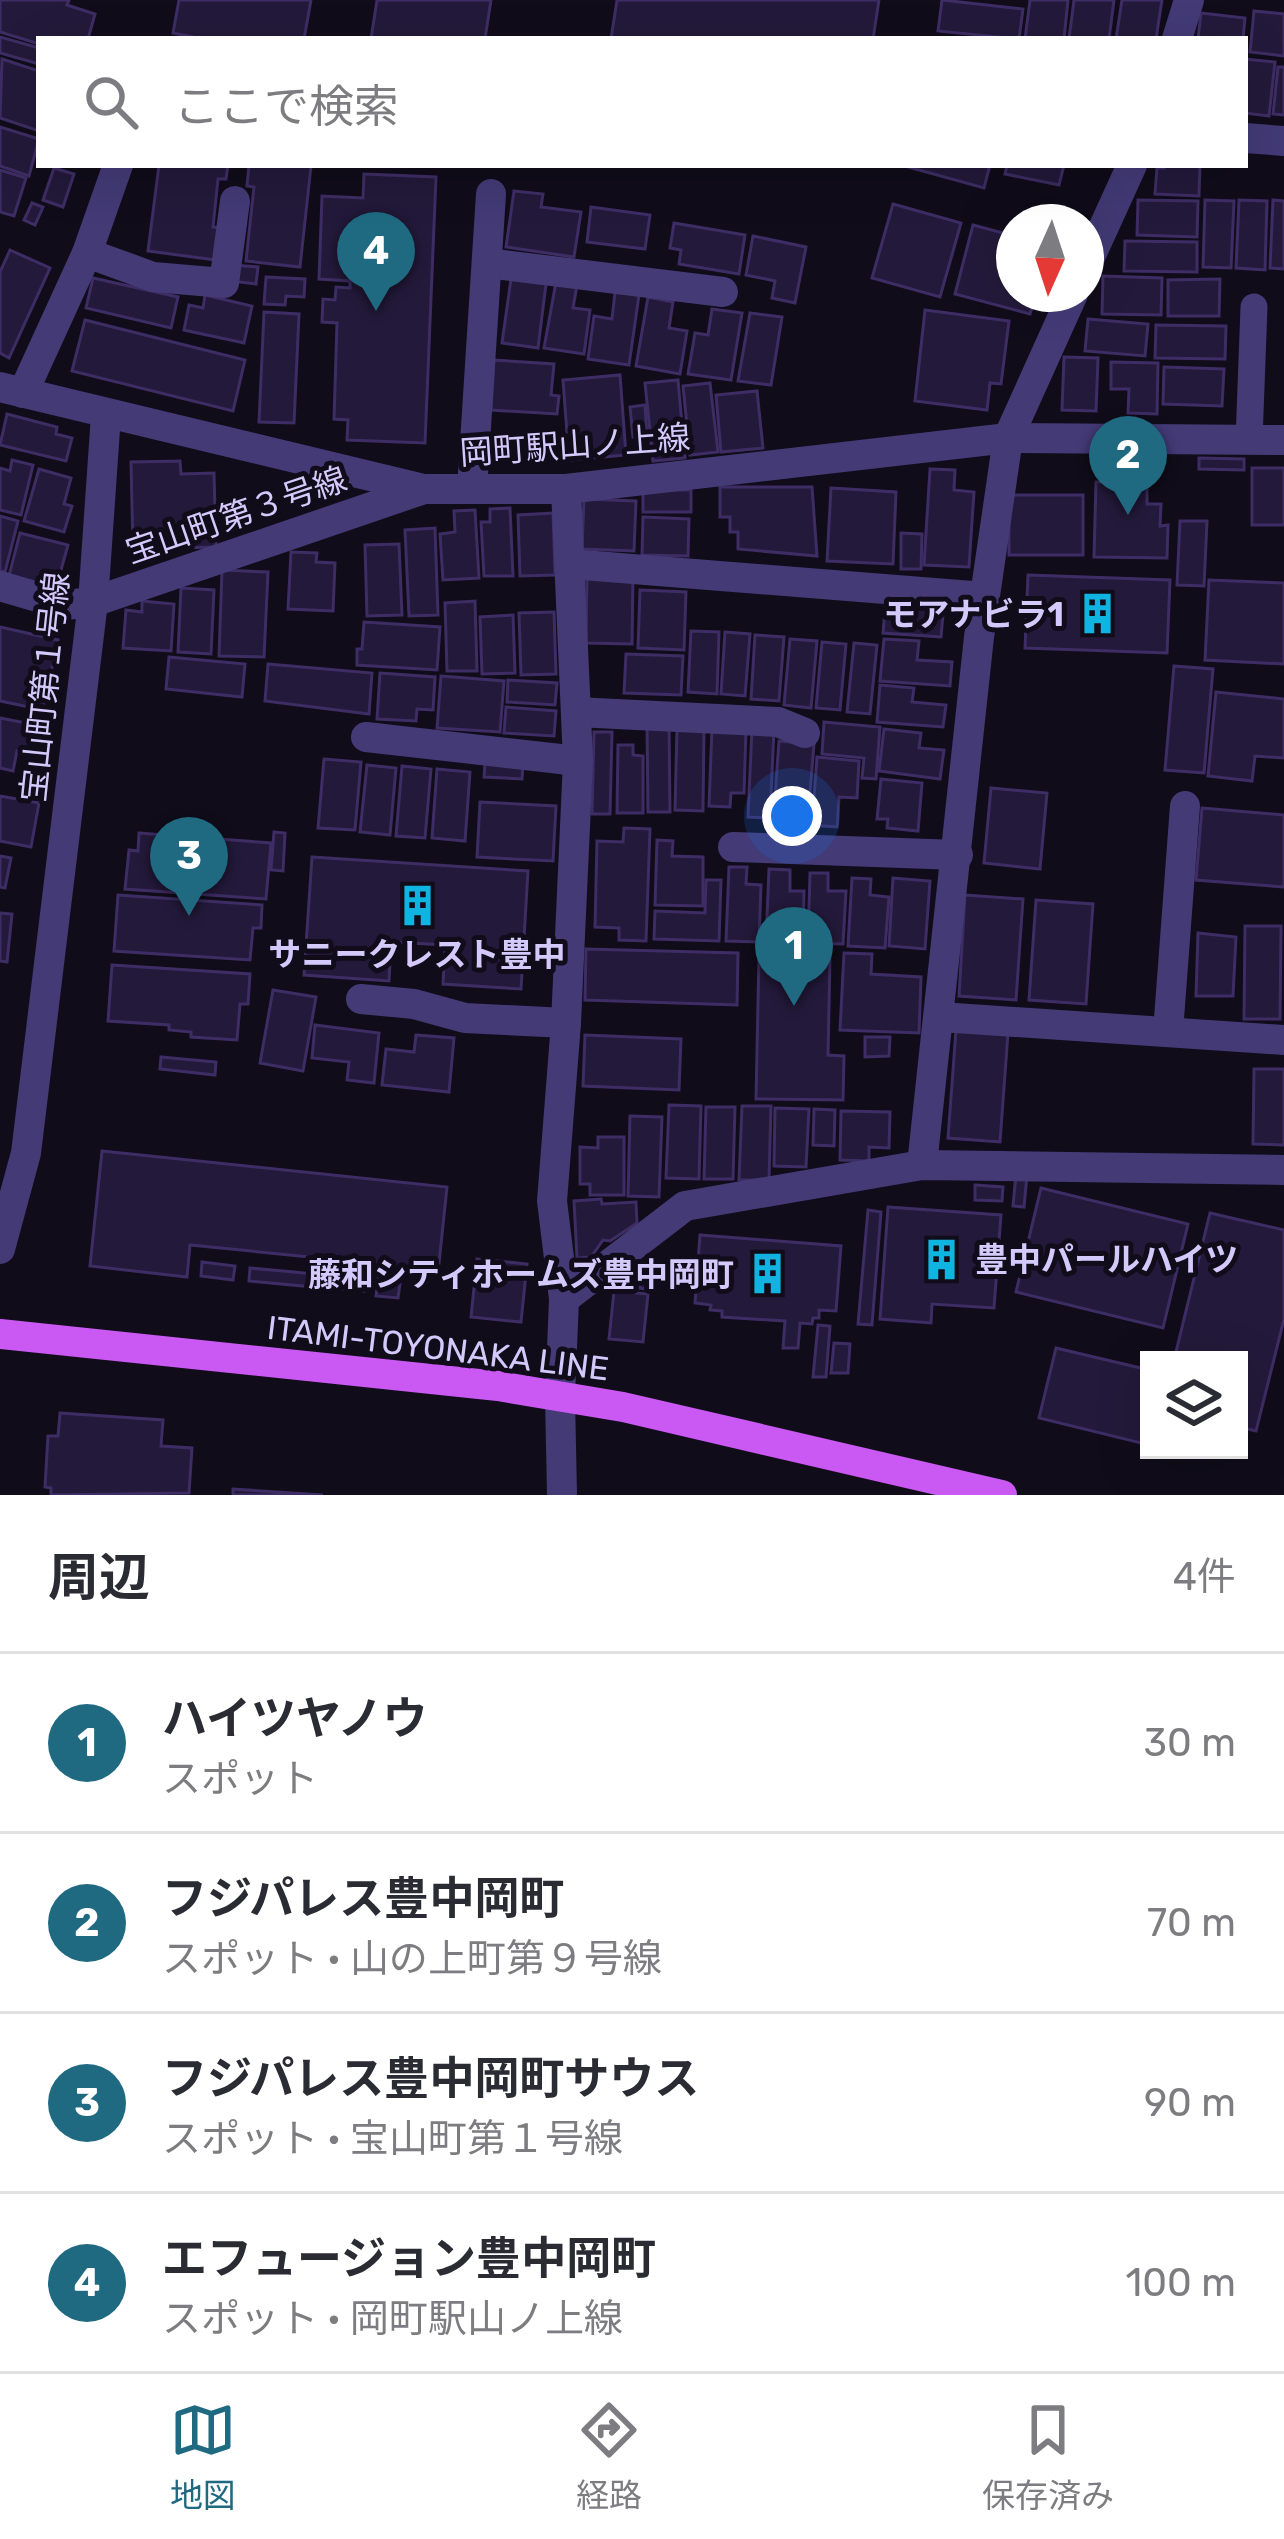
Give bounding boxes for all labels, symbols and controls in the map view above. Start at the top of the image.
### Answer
search box [36,36,1248,168]
icon: search [78,69,144,135]
text: ここで検索 [174,80,399,133]
north arrow [996,204,1104,312]
pin: 4 [337,212,415,311]
pin: 2 [1089,416,1167,515]
street label: 岡町駅山ノ上線 [458,417,692,473]
street label: 宝山町第３号線 [120,459,352,571]
street label: 宝山町第１号線 [14,570,76,804]
building icon: モアナビラ1 [1075,591,1121,637]
place label: モアナビラ1 [883,595,1064,634]
your location [762,786,822,846]
pin: 3 [150,817,228,916]
building icon: サニークレスト豊中 [394,883,440,929]
pin: 1 [755,907,833,1006]
place label: サニークレスト豊中 [269,935,566,974]
building icon: 豊中パールハイツ [918,1236,964,1282]
place label: 豊中パールハイツ [975,1240,1238,1279]
building icon: 藤和シティホームズ豊中岡町 [745,1251,791,1297]
place label: 藤和シティホームズ豊中岡町 [308,1255,734,1294]
street label: ITAMI-TOYONAKA LINE [265,1308,611,1388]
map controls [1140,1351,1248,1459]
button: layers [1140,1351,1248,1459]
text: 周辺 [48,1547,150,1608]
text: 4件 [1173,1554,1236,1600]
text: ハイツヤノウ [162,1692,428,1745]
text: 1 [77,1720,97,1766]
text: 30 m [1144,1720,1236,1766]
text: スポット [162,1756,318,1802]
text: フジパレス豊中岡町 [162,1872,564,1925]
text: 2 [74,1900,100,1946]
text: 70 m [1147,1900,1236,1946]
text: スポット · 山の上町第９号線 [162,1936,662,1982]
text: フジパレス豊中岡町サウス [162,2052,699,2105]
text: 3 [74,2080,100,2126]
text: 90 m [1144,2080,1236,2126]
text: スポット · 宝山町第１号線 [162,2116,623,2162]
text: エフュージョン豊中岡町 [162,2232,656,2285]
text: 4 [74,2260,100,2306]
text: 100 m [1126,2260,1236,2306]
text: スポット · 岡町駅山ノ上線 [162,2296,623,2342]
tab: 地図 [170,2397,236,2517]
tab: 経路 [576,2397,642,2517]
tab: 保存済み [982,2397,1114,2517]

